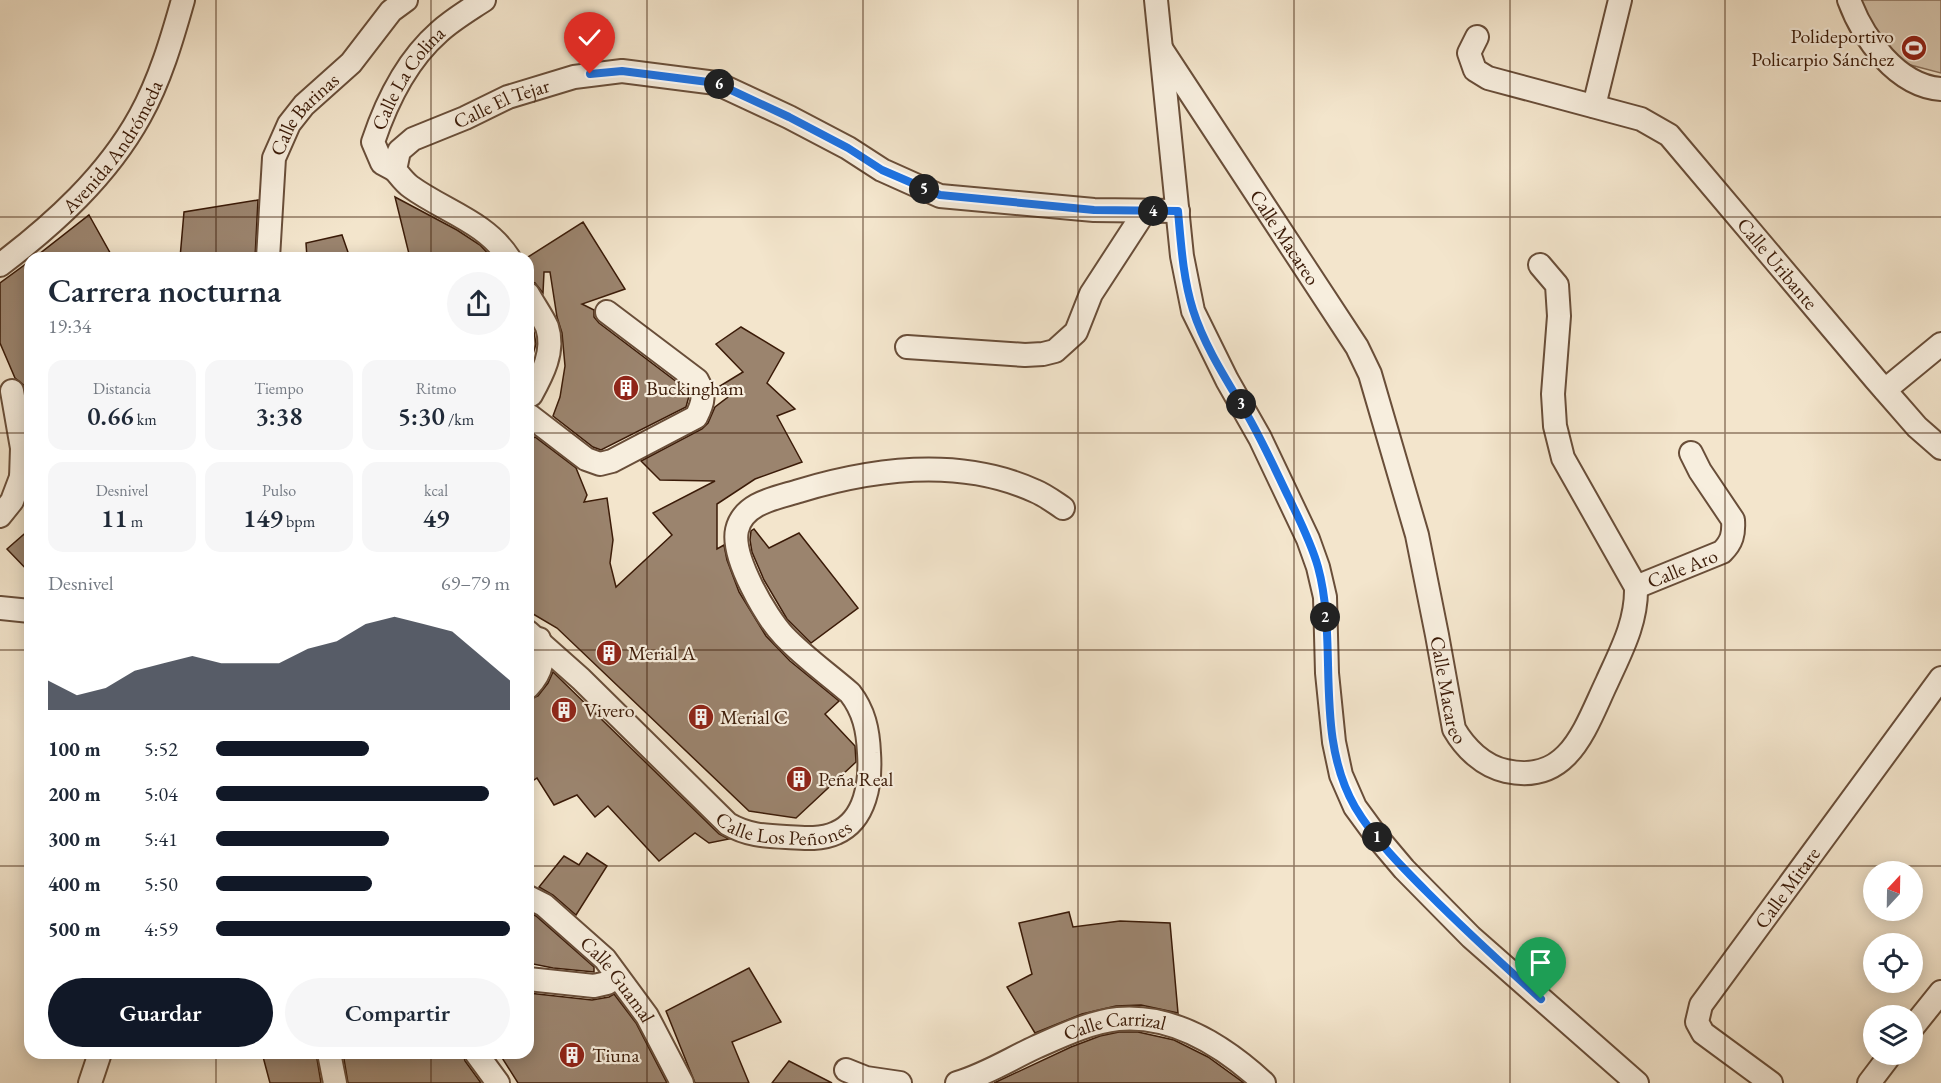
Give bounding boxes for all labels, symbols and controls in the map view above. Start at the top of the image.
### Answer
pin [564,12,615,74]
street label: Calle La Colina [365,20,450,134]
icon: check [573,21,606,54]
place label: Polideportivo Policarpio Sánchez [1751,23,1894,72]
sports icon: Polideportivo Policarpio Sánchez [1899,33,1929,63]
street label: Calle Barinas [264,67,344,160]
pin: 6 [704,69,734,99]
street label: Calle El Tejar [449,72,553,134]
text: 6 [715,73,723,94]
street label: Avenida Andrómeda [56,76,168,220]
pin: 5 [909,174,939,204]
text: 5 [920,178,928,199]
street label: Calle Macareo [1244,184,1326,290]
pin: 4 [1138,196,1168,226]
text: 4 [1149,200,1157,221]
street label: Calle Uribante [1731,212,1824,315]
text: Carrera nocturna [48,269,281,312]
button: share [447,272,510,335]
text: 19:34 [48,313,91,339]
building icon: Buckingham [611,373,641,403]
place label: Buckingham [646,375,744,401]
text: Distancia [93,378,151,399]
text: Tiempo [254,378,304,399]
text: Ritmo [416,378,456,399]
pin: 3 [1226,389,1256,419]
text: 3 [1237,393,1245,414]
text: 0.66 [87,399,134,433]
text: 3:38 [255,399,303,433]
text: 5:30 [398,399,445,433]
text: km [134,409,157,430]
text: /km [445,409,474,430]
text: Desnivel [96,480,148,501]
text: Pulso [262,480,296,501]
text: kcal [424,480,448,501]
text: 11 [101,501,128,535]
text: 149 [243,501,283,535]
text: 49 [423,501,449,535]
text: m [128,511,143,532]
text: bpm [283,511,315,532]
street label: Calle Aro [1643,542,1722,594]
text: Desnivel [48,570,114,596]
text: 69–79 m [441,570,510,596]
pin: 2 [1310,602,1340,632]
text: 2 [1321,606,1329,627]
street label: Calle Macareo [1424,634,1473,749]
building icon: Merial A [594,638,624,668]
place label: Merial A [628,640,696,666]
building icon: Vivero [549,695,579,725]
place label: Vivero [584,697,635,723]
building icon: Merial C [686,702,716,732]
place label: Merial C [720,704,788,730]
text: 100 m [48,736,101,762]
text: 5:52 [144,736,178,762]
building icon: Peña Real [784,764,814,794]
place label: Peña Real [818,766,893,792]
text: 200 m [48,781,101,807]
text: 5:04 [144,781,178,807]
street label: Calle Los Peñones [710,806,857,851]
pin: 1 [1362,822,1392,852]
text: 300 m [48,826,101,852]
text: 5:41 [144,826,178,852]
text: 1 [1373,826,1381,847]
street label: Calle Mitare [1748,841,1826,934]
north arrow [1863,861,1923,921]
map controls [1863,861,1923,1065]
text: 400 m [48,871,101,897]
text: 5:50 [144,871,178,897]
text: 500 m [48,916,101,942]
text: 4:59 [144,916,178,942]
street label: Calle Guamal [575,930,661,1027]
button: locate [1863,933,1923,993]
pin [1515,937,1566,999]
icon: arrive [1524,946,1557,979]
button: Guardar [48,978,273,1047]
button: Compartir [285,978,510,1047]
street label: Calle Carrizal [1059,1005,1169,1047]
button: layers [1863,1005,1923,1065]
building icon: Tiuna [557,1040,587,1070]
place label: Tiuna [592,1042,639,1068]

